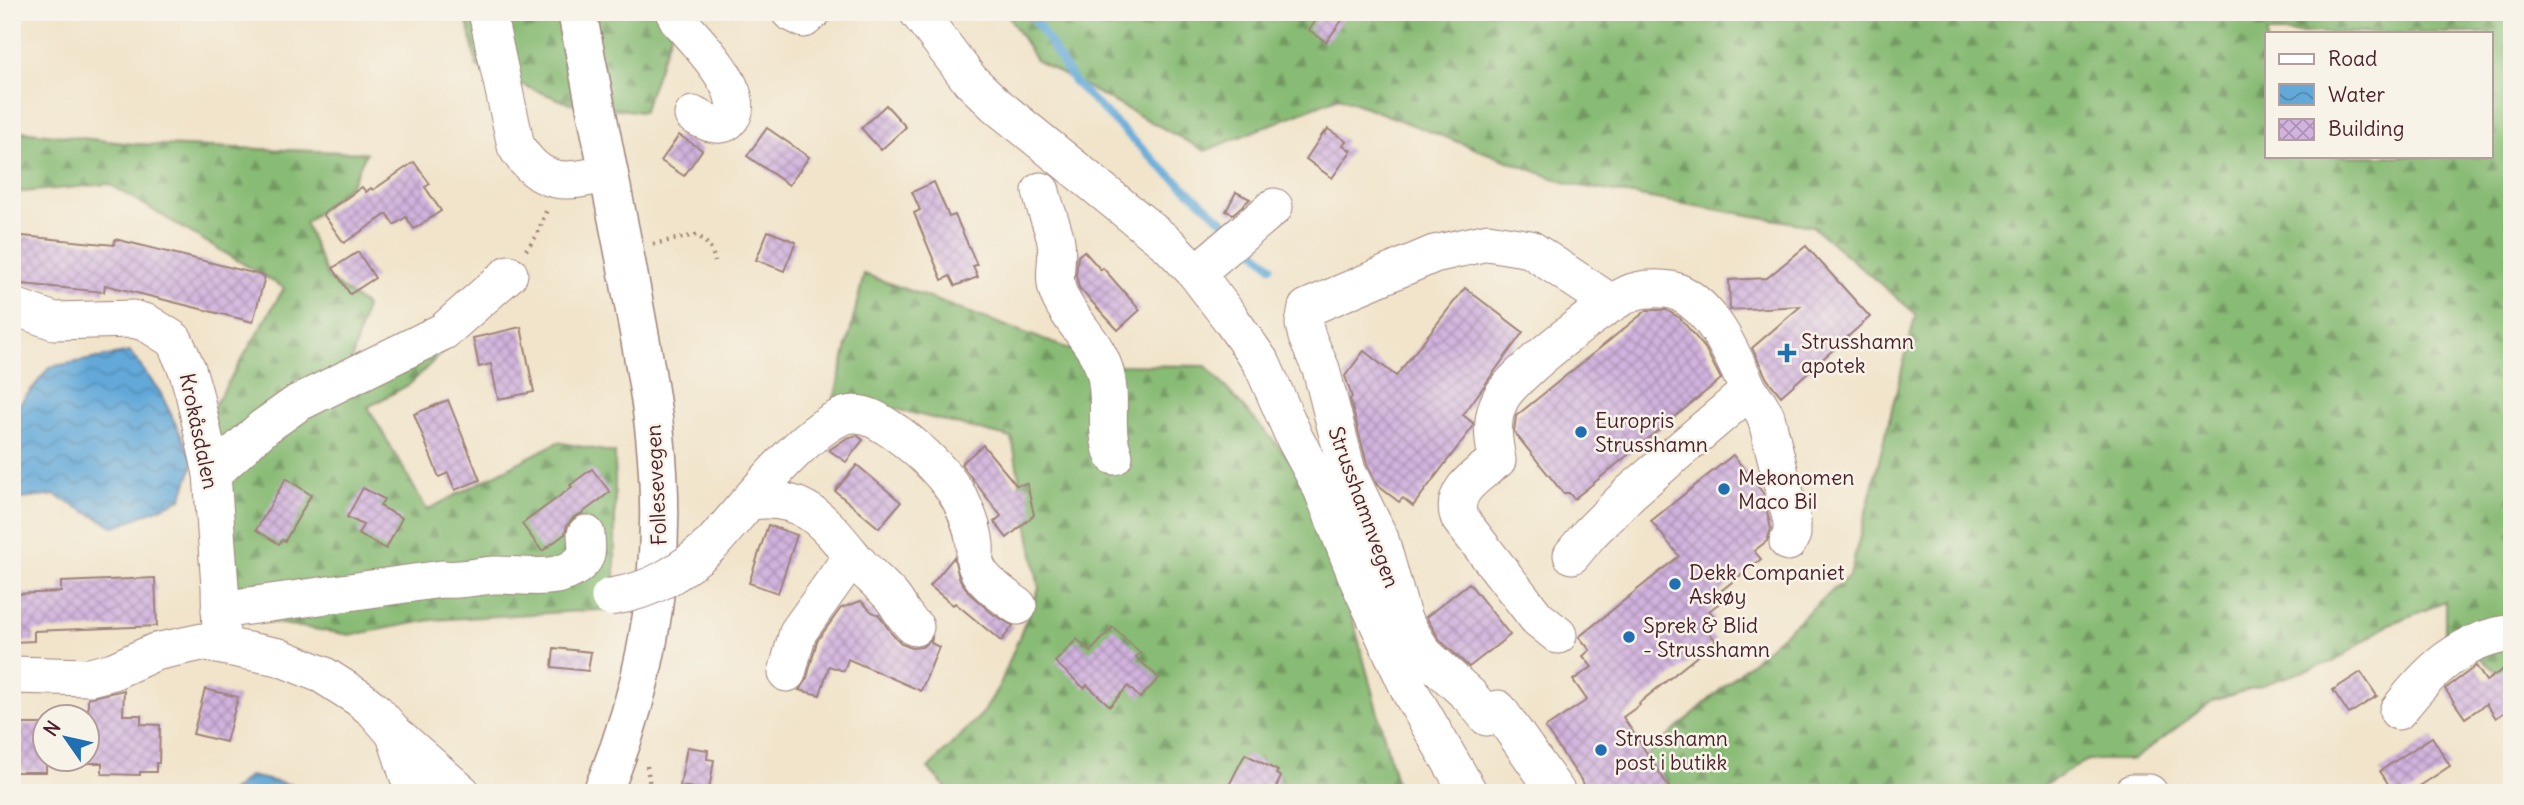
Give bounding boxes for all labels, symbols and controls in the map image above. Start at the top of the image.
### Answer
legend [2265,32,2492,158]
text: Road [2328,45,2377,72]
text: Water [2328,81,2386,108]
text: Building [2328,115,2404,142]
place label: Strusshamn apotek [1801,328,1914,379]
marker: Strusshamn apotek [1779,345,1795,361]
street label: Krokåsdalen [174,371,224,491]
place label: Europris Strusshamn [1595,407,1708,458]
street label: Strusshamnvegen [1322,423,1406,591]
street label: Follesevegen [639,424,673,546]
marker: Europris Strusshamn [1573,424,1589,440]
place label: Mekonomen Maco Bil [1738,464,1854,515]
marker: Mekonomen Maco Bil [1716,481,1732,497]
place label: Dekk Companiet Askøy [1689,559,1845,610]
marker: Dekk Companiet Askøy [1667,576,1683,592]
place label: Sprek & Blid - Strusshamn [1643,612,1770,663]
marker: Sprek & Blid - Strusshamn [1621,629,1637,645]
north arrow [32,704,102,774]
text: N [38,716,66,741]
place label: Strusshamn post i butikk [1615,725,1728,776]
marker: Strusshamn post i butikk [1593,742,1609,758]

